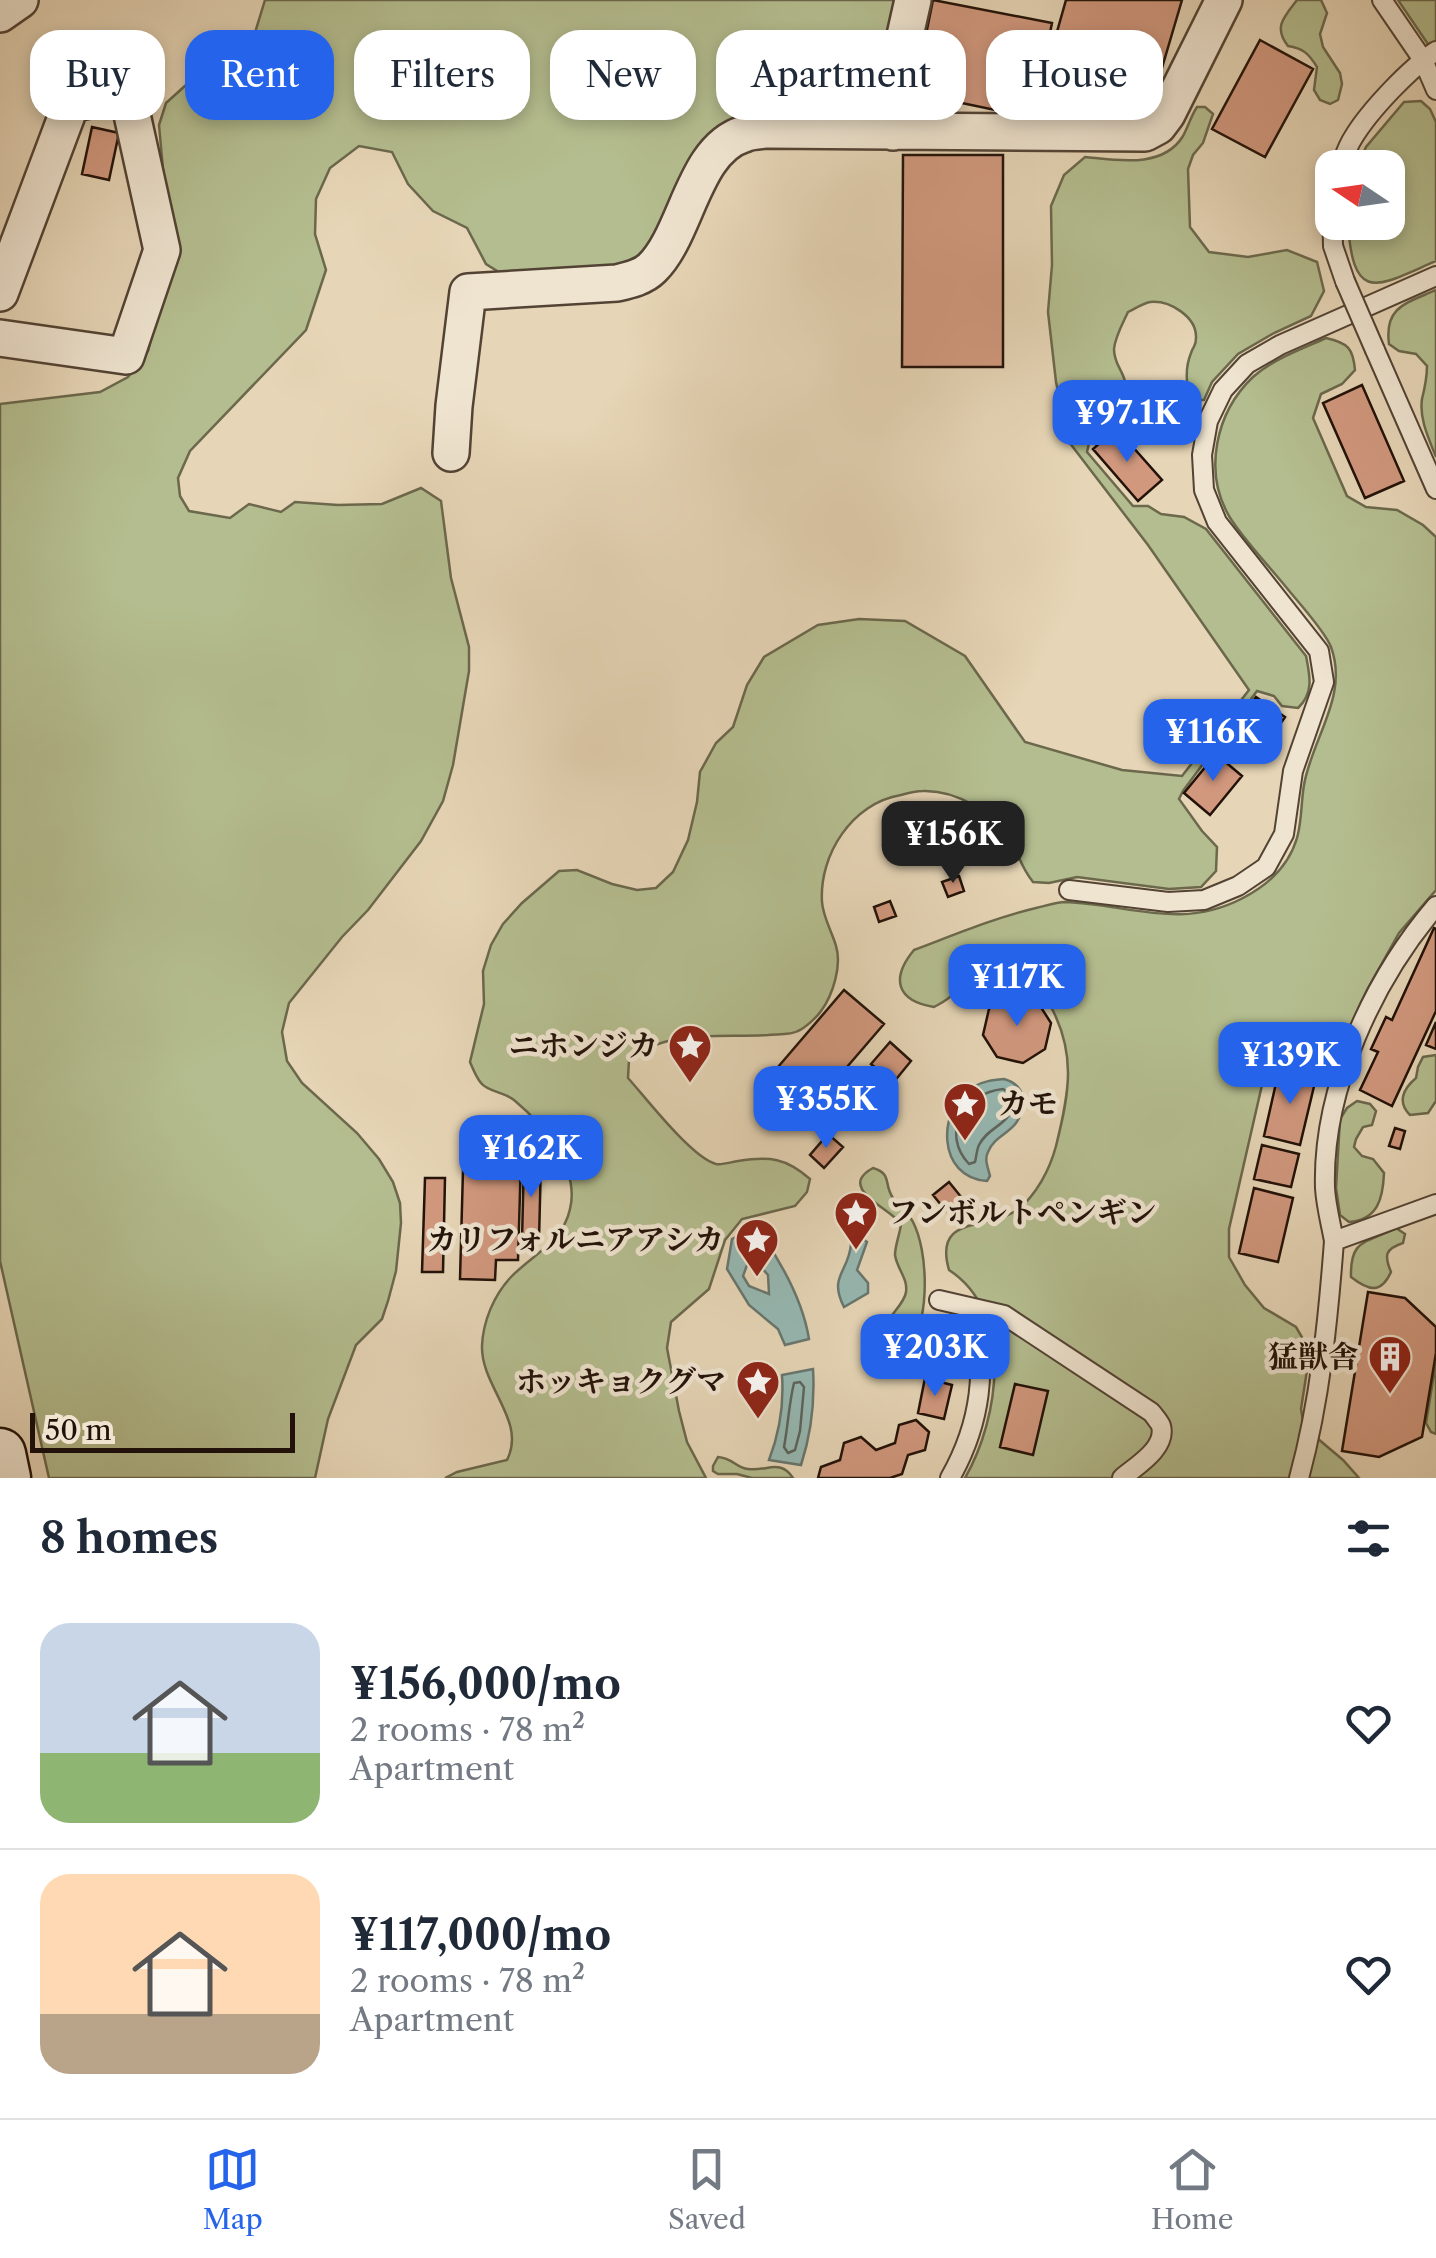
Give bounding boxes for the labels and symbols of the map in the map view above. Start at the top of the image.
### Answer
north arrow [1315,150,1405,240]
pin: ¥97.1K [1046,380,1208,465]
pin: ¥116K [1143,699,1283,784]
pin: ¥156K [883,801,1023,886]
pin: ¥117K [947,944,1087,1029]
pin: ¥139K [1220,1022,1360,1107]
place icon: ニホンジカ [667,1023,713,1084]
place label: ニホンジカ [509,1027,658,1064]
pin: ¥355K [756,1066,896,1151]
place icon: カモ [942,1081,988,1142]
place label: カモ [998,1085,1058,1122]
pin: ¥162K [461,1115,601,1200]
place icon: フンボルトペンギン [833,1190,879,1251]
place label: フンボルトペンギン [888,1194,1157,1231]
place icon: カリフォルニアアシカ [734,1217,780,1278]
place label: カリフォルニアアシカ [427,1221,724,1258]
pin: ¥203K [865,1314,1005,1399]
building icon: 猛獣舎 [1367,1334,1413,1395]
place label: 猛獣舎 [1268,1338,1358,1375]
place icon: ホッキョクグマ [735,1359,781,1420]
place label: ホッキョクグマ [516,1363,726,1400]
scale bar [30,1408,295,1452]

